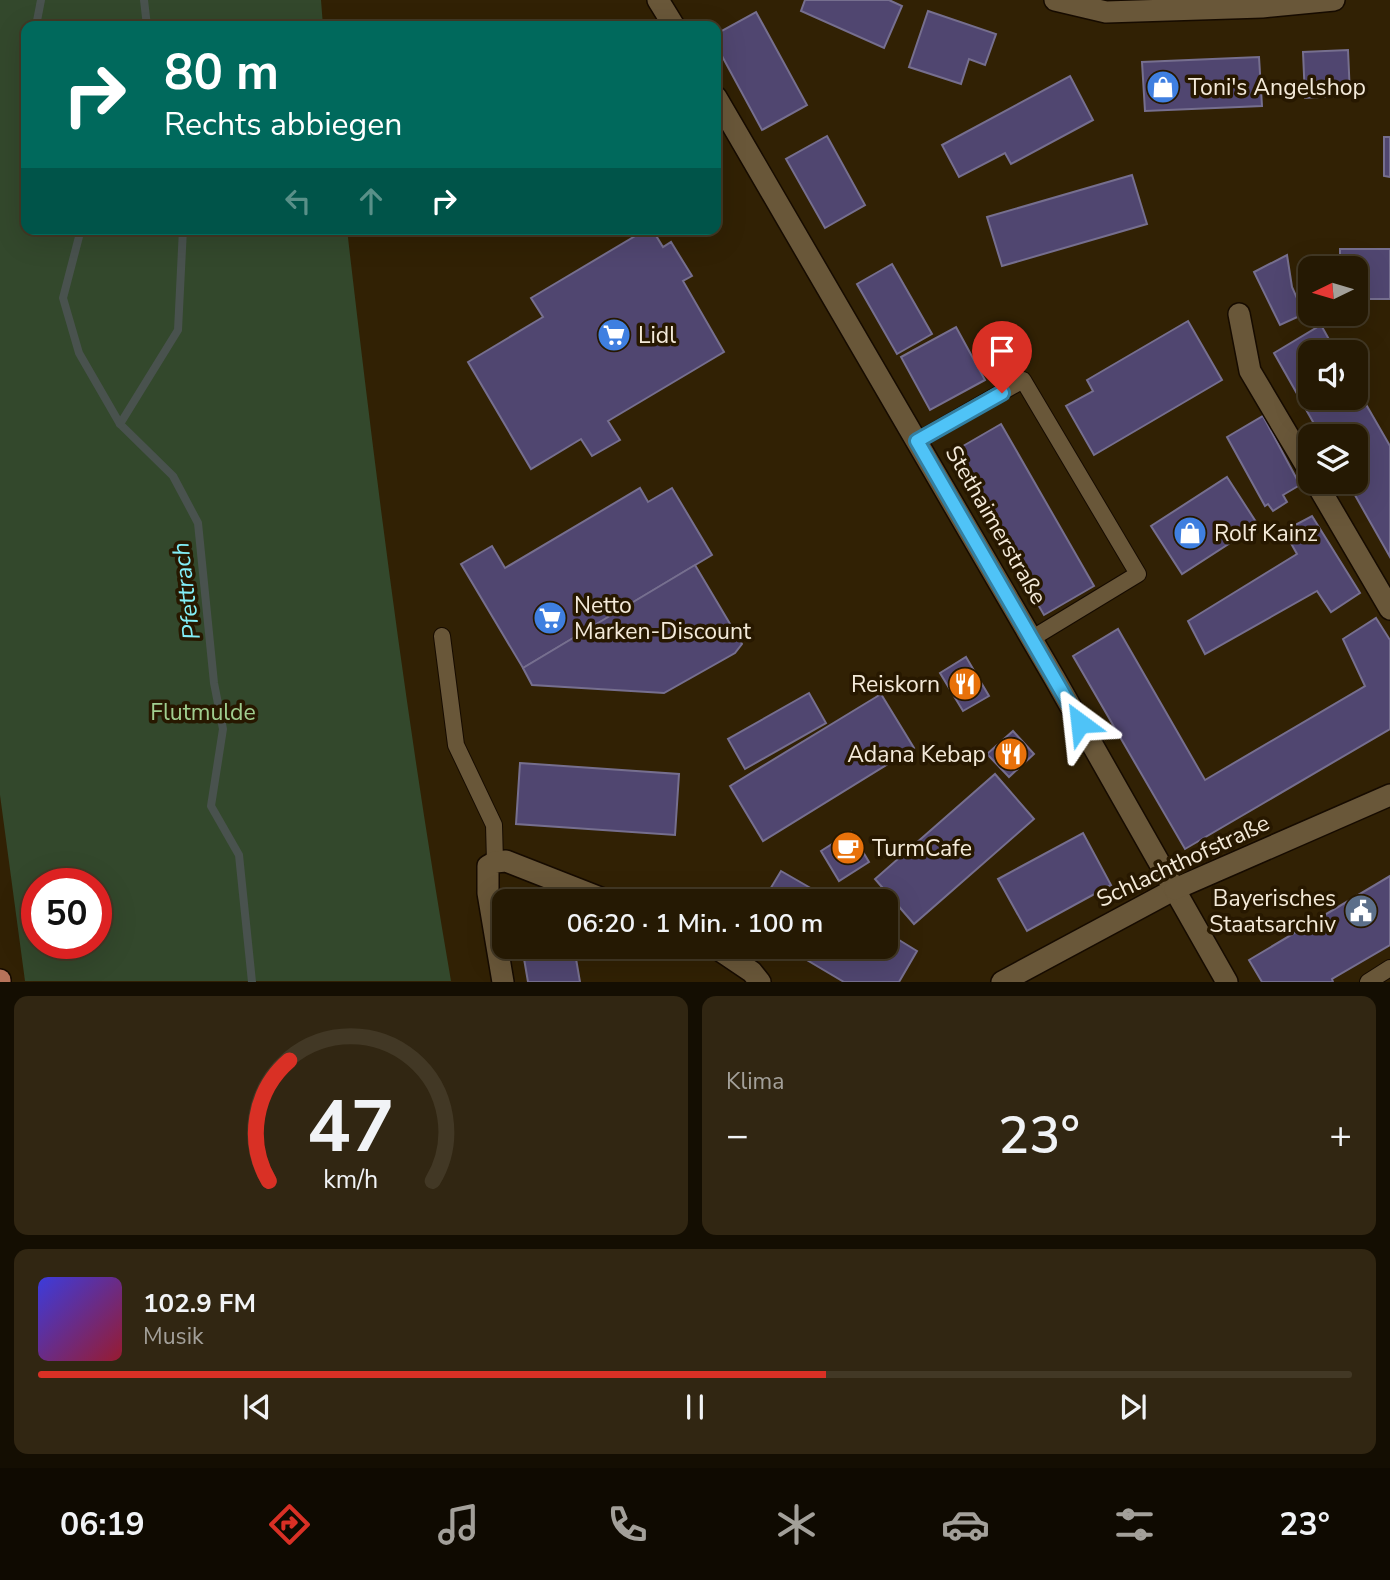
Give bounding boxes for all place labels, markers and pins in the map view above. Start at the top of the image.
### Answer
shop icon: Toni's Angelshop [1144,68,1182,106]
place label: Toni's Angelshop [1188,72,1366,103]
supermarket icon: Lidl [595,316,633,354]
place label: Lidl [638,320,676,351]
pin [972,321,1032,393]
shop icon: Rolf Kainz [1171,514,1209,552]
place label: Rolf Kainz [1214,518,1318,549]
place label: Netto Marken-Discount [574,590,752,647]
supermarket icon: Netto Marken-Discount [531,599,569,637]
restaurant icon: Reiskorn [946,665,984,703]
place label: Reiskorn [851,669,940,700]
restaurant icon: Adana Kebap [992,735,1030,773]
place label: Adana Kebap [847,739,986,770]
cafe icon: TurmCafe [829,829,867,867]
place label: TurmCafe [872,833,972,864]
place label: Bayerisches Staatsarchiv [1209,883,1336,940]
public building icon: Bayerisches Staatsarchiv [1342,892,1380,930]

